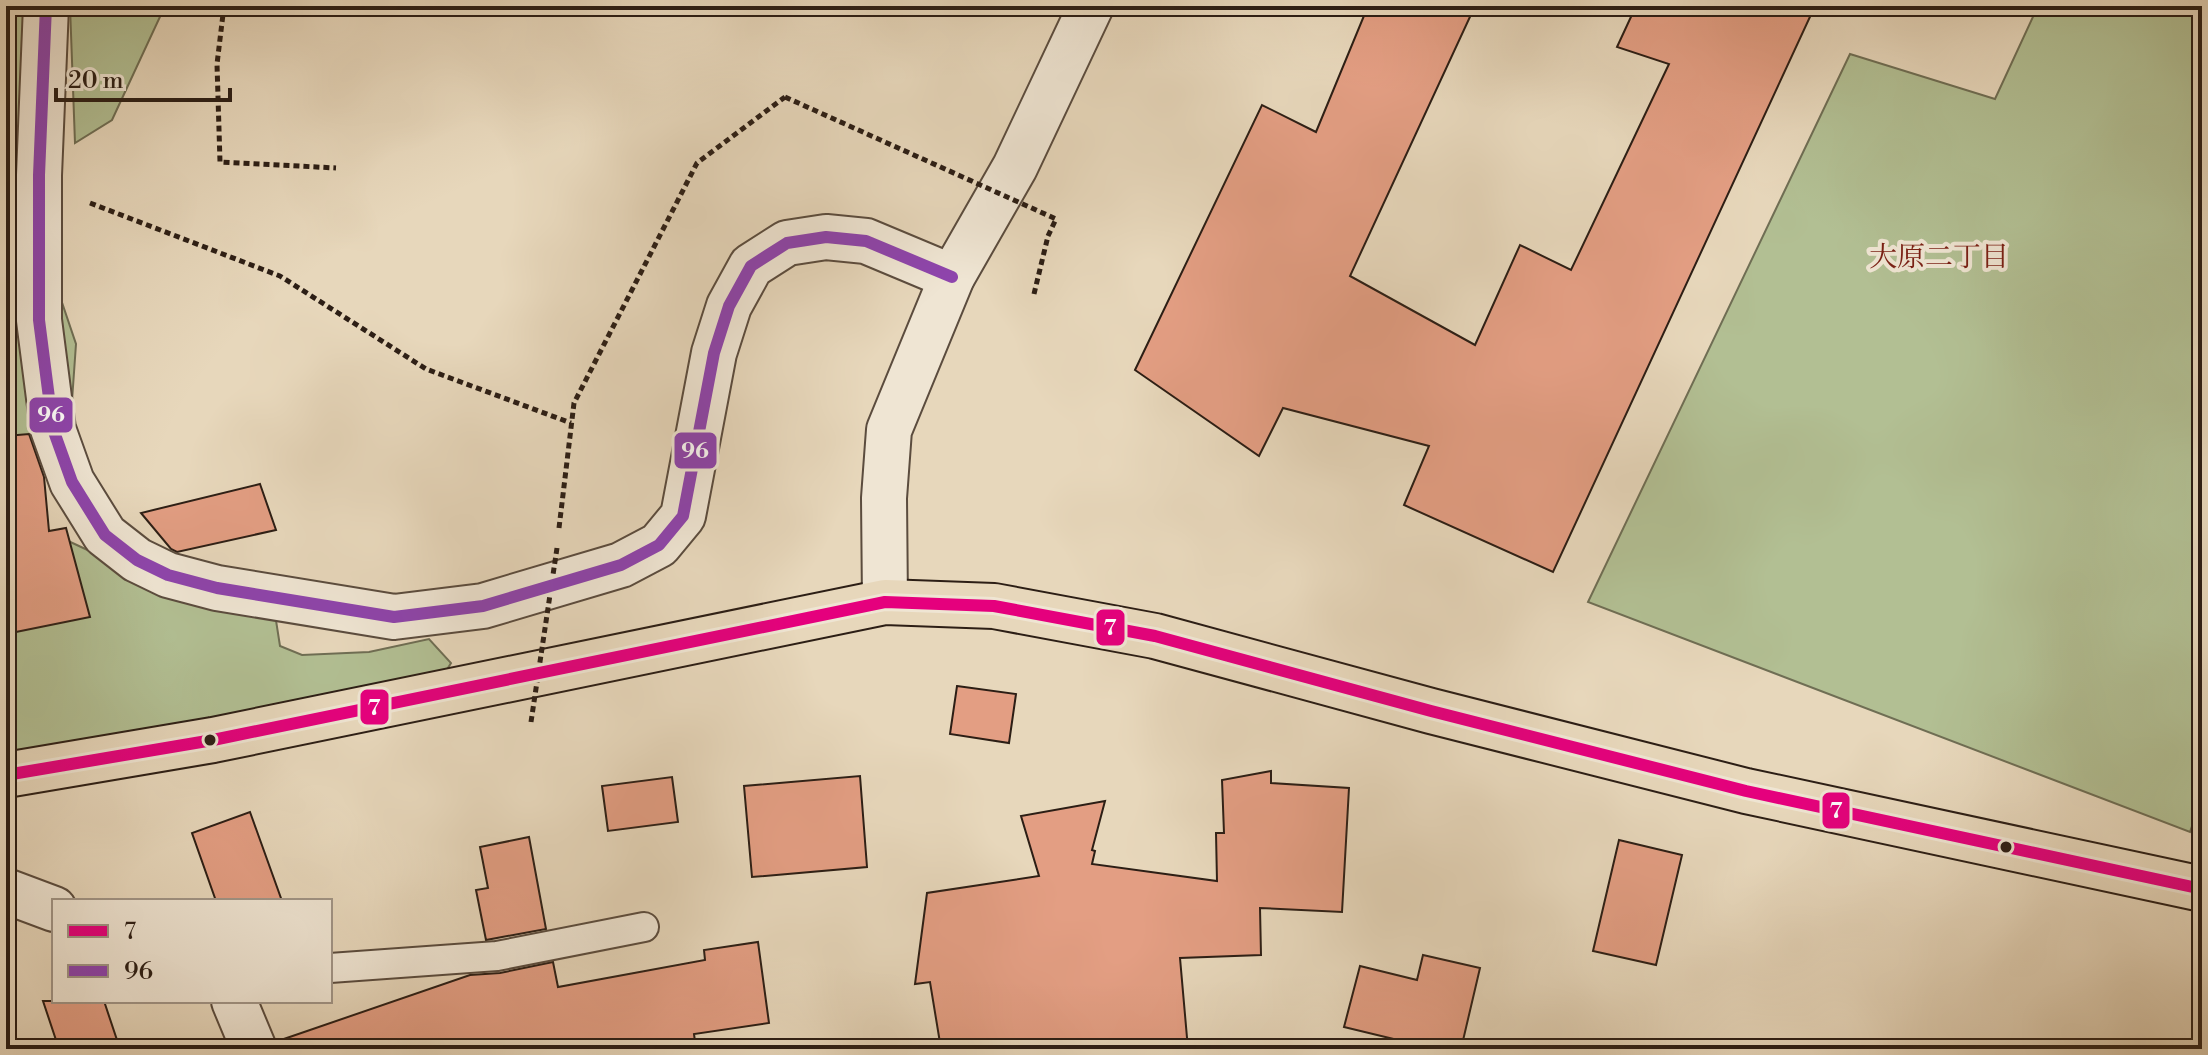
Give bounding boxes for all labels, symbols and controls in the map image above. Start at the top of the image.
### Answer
scale bar [56,52,230,102]
text: 20 m [68,66,124,96]
district label: 大原二丁目 [1869,240,2009,275]
line badge: 96 [28,396,74,434]
text: 96 [37,402,65,429]
line badge: 96 [673,431,718,470]
text: 96 [681,438,709,465]
line badge: 7 [1095,608,1126,647]
text: 7 [1104,615,1117,642]
line badge: 7 [359,688,390,726]
text: 7 [368,695,381,722]
unlabelled marker [202,732,218,748]
line badge: 7 [1821,791,1851,830]
text: 7 [1830,798,1843,825]
unlabelled marker [1998,839,2014,855]
legend [52,899,332,1003]
text: 7 [124,917,136,947]
text: 96 [124,957,153,987]

